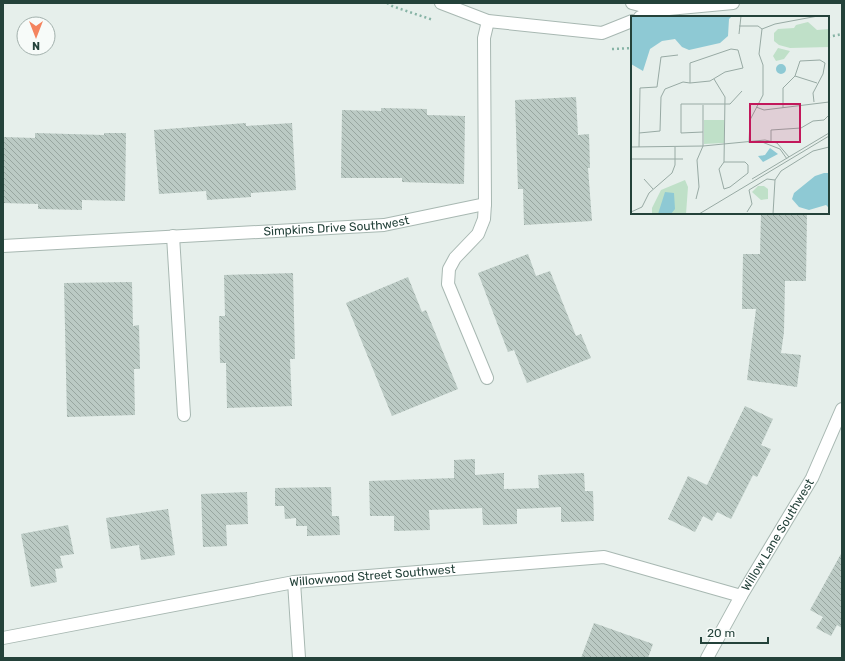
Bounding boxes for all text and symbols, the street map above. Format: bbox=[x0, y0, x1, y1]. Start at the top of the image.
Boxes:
north arrow bbox=[16, 16, 56, 56]
inset map bbox=[631, 16, 829, 214]
text: N bbox=[32, 39, 40, 52]
street label: Simpkins Drive Southwest bbox=[263, 213, 411, 239]
street label: Willow Lane Southwest bbox=[739, 476, 817, 594]
street label: Willowwood Street Southwest bbox=[289, 562, 456, 589]
scale bar bbox=[701, 619, 768, 645]
text: 20 m bbox=[707, 626, 735, 640]

